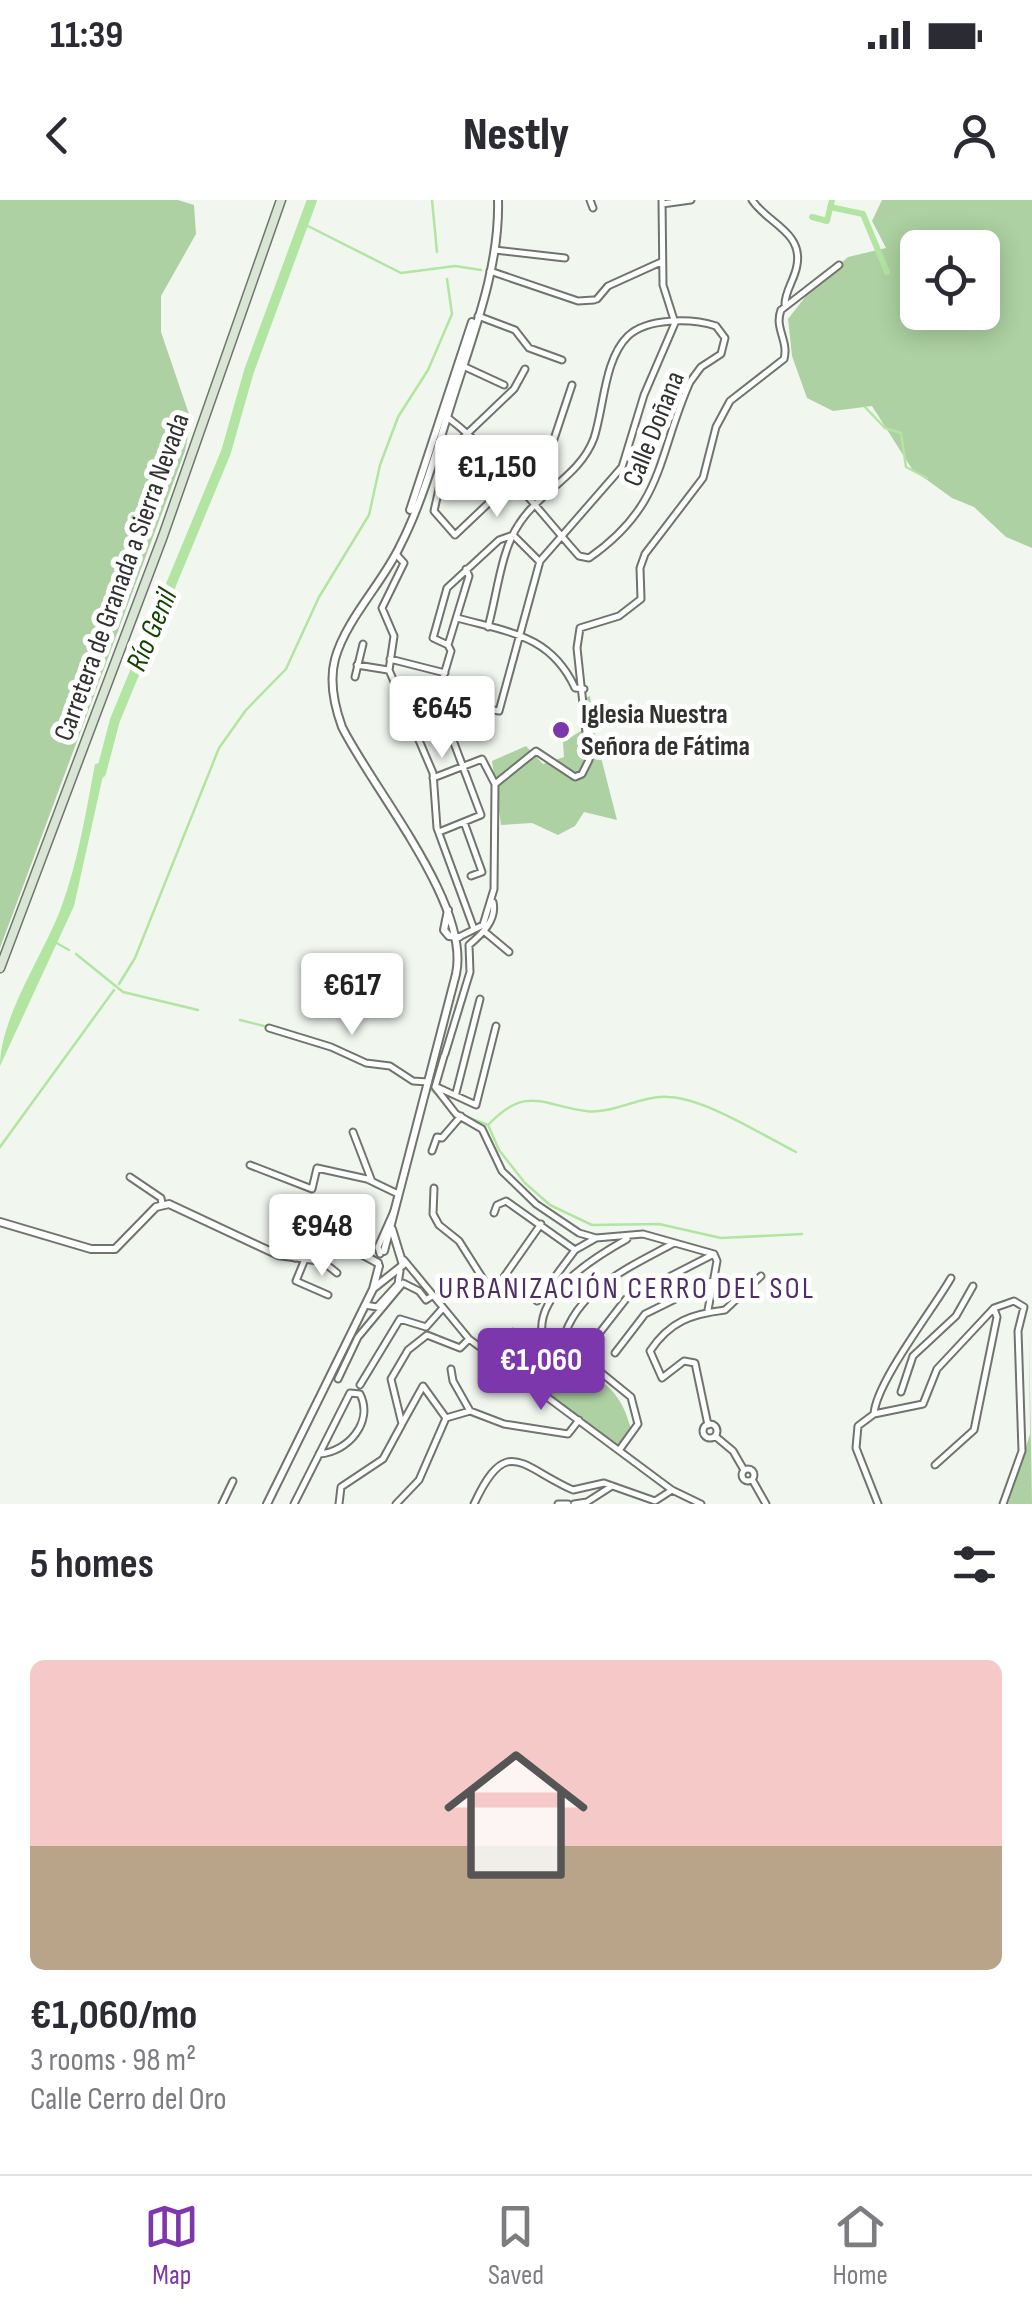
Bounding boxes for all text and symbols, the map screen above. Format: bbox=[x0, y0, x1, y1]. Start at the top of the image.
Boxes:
text: 11:39 bbox=[50, 13, 123, 58]
icon: back bbox=[30, 108, 85, 163]
text: Nestly bbox=[463, 108, 569, 163]
icon: person bbox=[947, 108, 1002, 163]
map controls bbox=[900, 230, 1000, 330]
button: locate bbox=[900, 230, 1000, 330]
street label: Calle Doñana bbox=[616, 367, 692, 491]
street label: Carretera de Granada a Sierra Nevada bbox=[47, 409, 197, 745]
pin: €1,150 bbox=[416, 435, 578, 520]
text: €1,150 bbox=[457, 448, 537, 487]
water label: Río Genil bbox=[119, 582, 186, 677]
pin: €645 bbox=[383, 676, 501, 761]
text: €645 bbox=[412, 689, 472, 728]
place label: Iglesia Nuestra Señora de Fátima bbox=[581, 698, 750, 763]
marker: Iglesia Nuestra Señora de Fátima bbox=[550, 719, 572, 741]
pin: €617 bbox=[293, 953, 411, 1038]
text: €617 bbox=[323, 966, 381, 1005]
pin: €948 bbox=[263, 1194, 381, 1279]
text: €948 bbox=[291, 1207, 353, 1246]
district label: URBANIZACIÓN CERRO DEL SOL bbox=[438, 1271, 816, 1307]
pin: €1,060 bbox=[460, 1328, 622, 1413]
text: €1,060 bbox=[500, 1341, 582, 1380]
icon: filters bbox=[947, 1537, 1002, 1592]
text: 5 homes bbox=[30, 1539, 154, 1590]
icon: home bbox=[426, 1725, 606, 1905]
text: €1,060/mo bbox=[30, 1990, 197, 2041]
text: 3 rooms · 98 m² bbox=[30, 2041, 196, 2080]
text: Calle Cerro del Oro bbox=[30, 2080, 226, 2119]
tab: Map bbox=[144, 2199, 199, 2292]
tab: Saved bbox=[488, 2199, 544, 2292]
tab: Home bbox=[833, 2199, 888, 2292]

